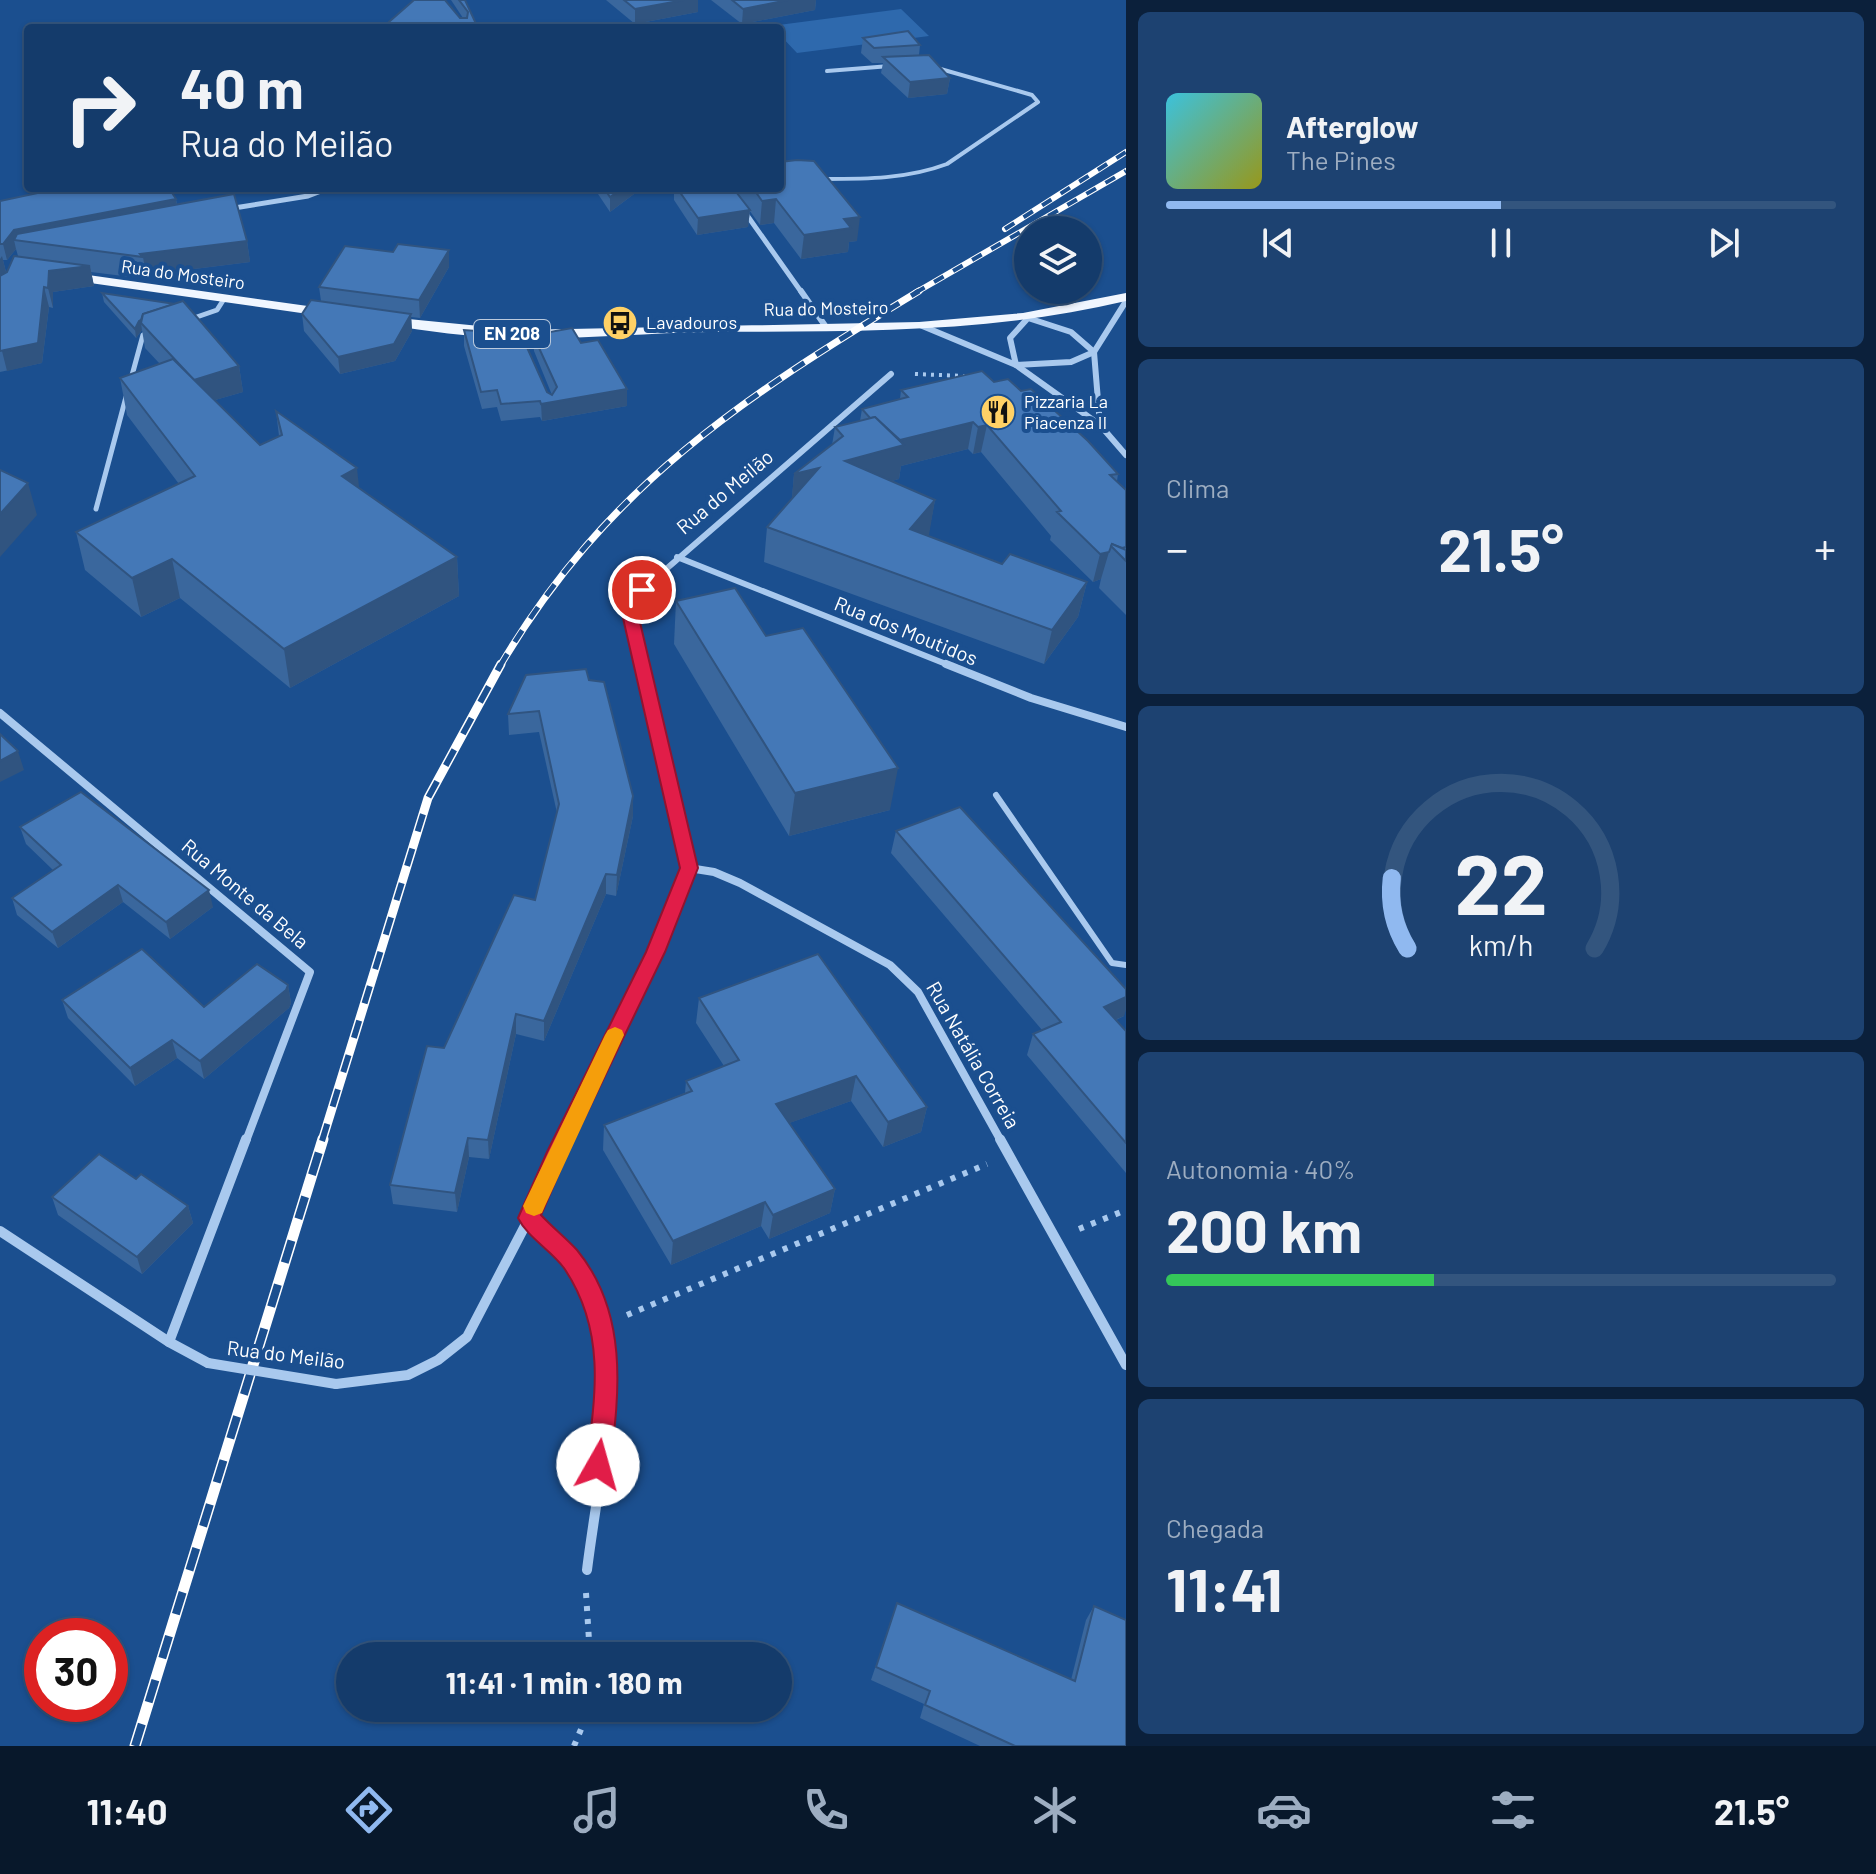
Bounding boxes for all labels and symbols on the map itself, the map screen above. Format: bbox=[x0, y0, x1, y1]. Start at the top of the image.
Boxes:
street label: Rua do Mosteiro bbox=[120, 254, 246, 294]
street label: Rua do Mosteiro bbox=[763, 296, 889, 320]
bus stop icon: Lavadouros bbox=[601, 304, 639, 342]
place label: Lavadouros bbox=[646, 311, 737, 333]
road number: EN 208 bbox=[474, 320, 550, 348]
place label: Pizzaria La Piacenza II bbox=[1024, 390, 1108, 433]
restaurant icon: Pizzaria La Piacenza II bbox=[979, 393, 1017, 431]
street label: Rua do Meilão bbox=[671, 444, 778, 539]
pin bbox=[608, 556, 676, 624]
street label: Rua dos Moutidos bbox=[831, 590, 982, 670]
street label: Rua Monte da Bela bbox=[177, 833, 314, 953]
street label: Rua Natália Correia bbox=[922, 977, 1026, 1132]
street label: Rua do Meilão bbox=[226, 1335, 346, 1373]
position arrow bbox=[556, 1423, 640, 1507]
speed limit sign: 30 bbox=[24, 1618, 128, 1722]

